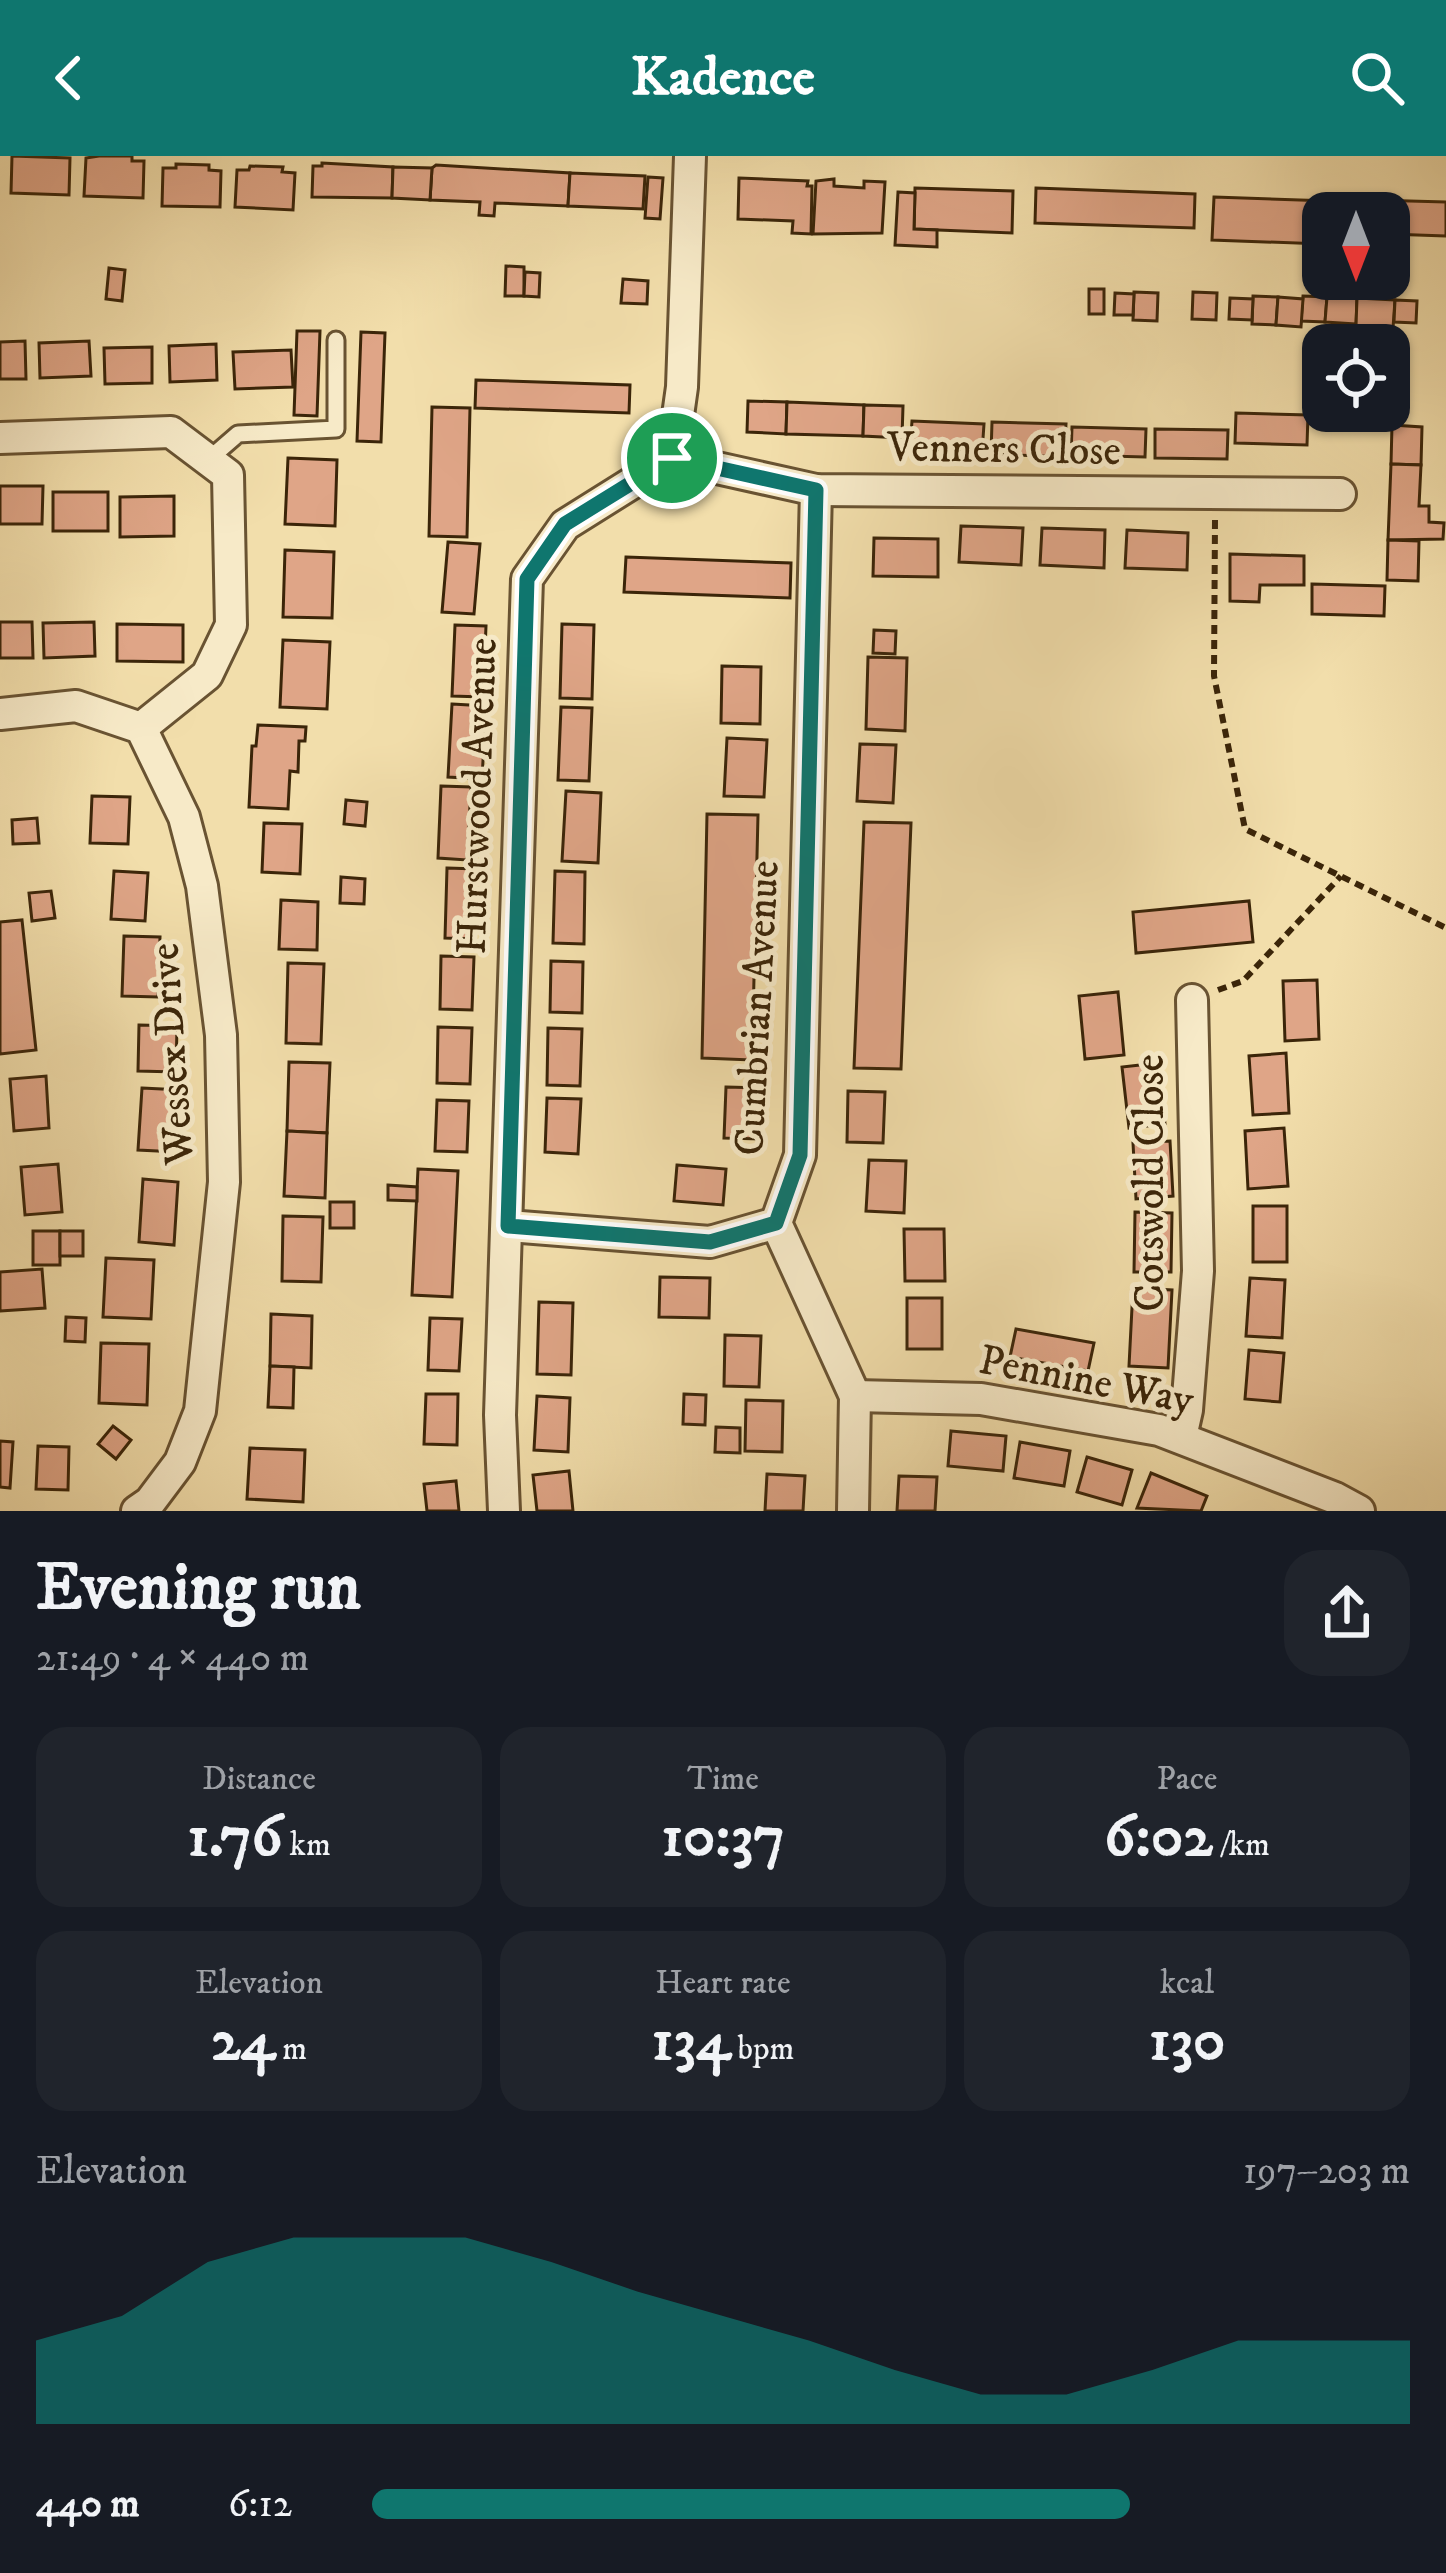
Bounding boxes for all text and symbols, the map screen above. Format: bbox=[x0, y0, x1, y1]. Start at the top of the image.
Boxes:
icon: back bbox=[36, 45, 102, 111]
text: Kadence bbox=[631, 45, 815, 112]
icon: search bbox=[1344, 45, 1410, 111]
north arrow bbox=[1302, 192, 1410, 300]
map controls bbox=[1302, 192, 1410, 432]
button: locate bbox=[1302, 324, 1410, 432]
pin bbox=[621, 407, 723, 509]
street label: Venners Close bbox=[886, 422, 1121, 478]
icon: arrive bbox=[639, 425, 705, 491]
street label: Hurstwood Avenue bbox=[446, 637, 510, 955]
street label: Cumbrian Avenue bbox=[724, 859, 792, 1157]
street label: Wessex Drive bbox=[139, 941, 207, 1168]
street label: Cotswold Close bbox=[1125, 1054, 1177, 1312]
street label: Pennine Way bbox=[974, 1335, 1199, 1427]
text: Evening run bbox=[36, 1548, 361, 1630]
button: share bbox=[1284, 1550, 1410, 1676]
text: 21:49 · 4 × 440 m bbox=[36, 1634, 309, 1683]
text: Distance bbox=[202, 1759, 316, 1800]
text: Time bbox=[687, 1759, 759, 1800]
text: Pace bbox=[1156, 1759, 1218, 1800]
text: 1.76 bbox=[187, 1800, 283, 1875]
text: 10:37 bbox=[661, 1800, 785, 1875]
text: 6:02 bbox=[1104, 1800, 1213, 1875]
text: km bbox=[283, 1825, 331, 1866]
text: /km bbox=[1213, 1825, 1270, 1866]
text: Elevation bbox=[195, 1963, 323, 2004]
text: Heart rate bbox=[655, 1963, 791, 2004]
text: kcal bbox=[1160, 1963, 1214, 2004]
text: 24 bbox=[211, 2004, 275, 2079]
text: 134 bbox=[652, 2004, 731, 2079]
text: 130 bbox=[1149, 2004, 1225, 2079]
text: m bbox=[275, 2029, 307, 2070]
text: bpm bbox=[731, 2029, 794, 2070]
text: Elevation bbox=[36, 2147, 187, 2196]
text: 197–203 m bbox=[1243, 2147, 1410, 2196]
text: 440 m bbox=[36, 2480, 140, 2529]
text: 6:12 bbox=[228, 2480, 292, 2529]

